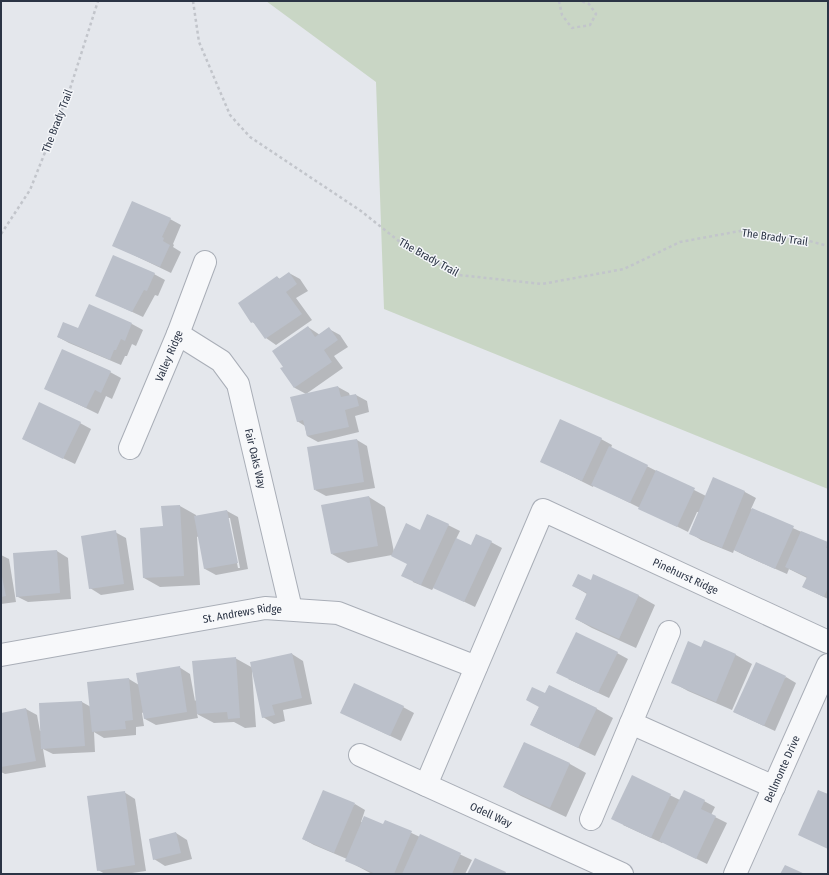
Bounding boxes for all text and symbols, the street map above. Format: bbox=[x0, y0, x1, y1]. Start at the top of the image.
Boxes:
street label: The Brady Trail bbox=[39, 88, 75, 155]
street label: The Brady Trail bbox=[741, 226, 809, 249]
street label: The Brady Trail bbox=[397, 236, 461, 279]
street label: Valley Ridge bbox=[153, 329, 186, 384]
street label: Fair Oaks Way bbox=[242, 427, 268, 490]
street label: Pinehurst Ridge bbox=[650, 556, 720, 597]
street label: St. Andrews Ridge bbox=[202, 602, 282, 626]
street label: Bellmonte Drive bbox=[762, 734, 803, 805]
street label: Odell Way bbox=[468, 800, 514, 830]

